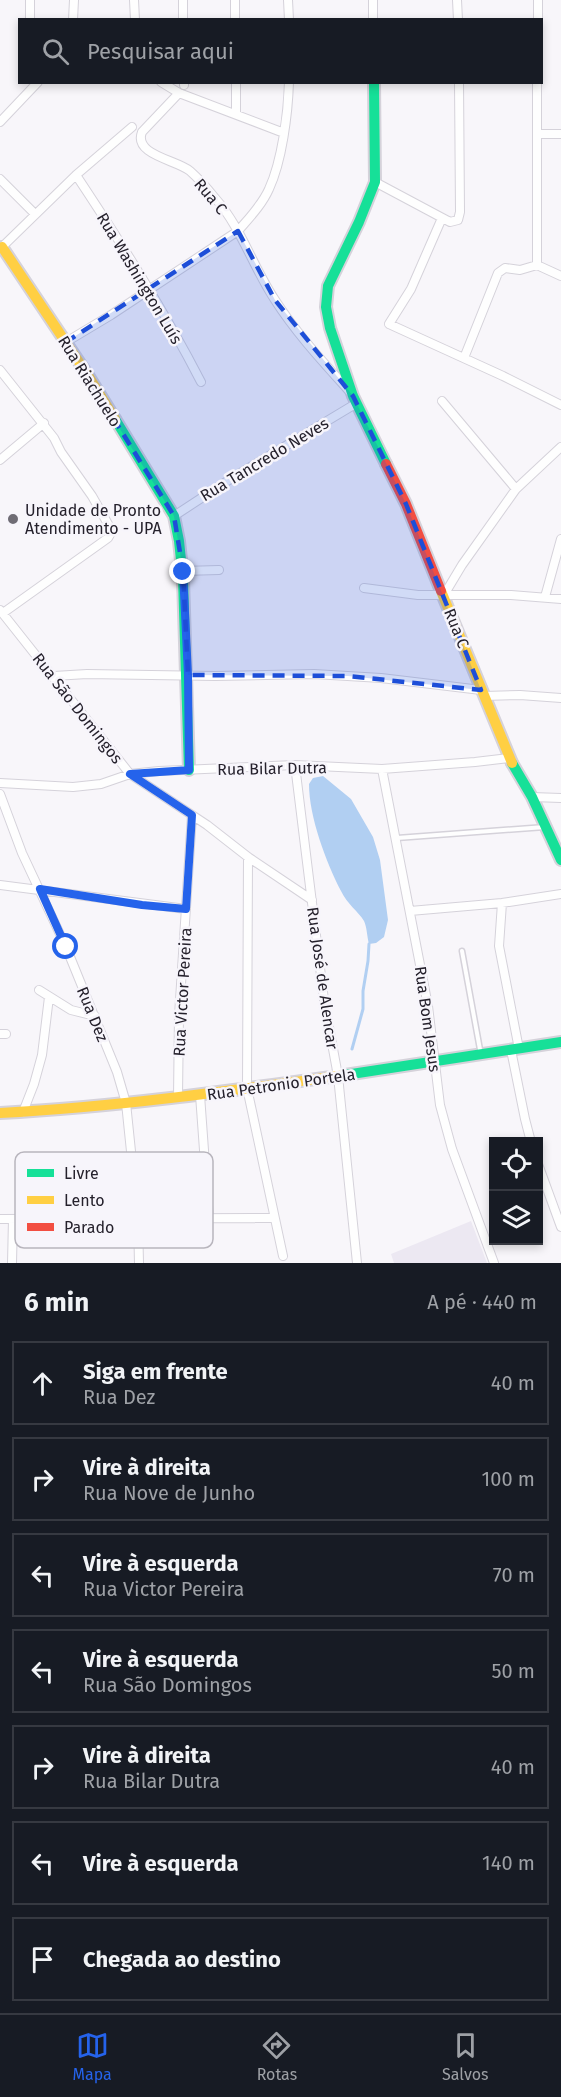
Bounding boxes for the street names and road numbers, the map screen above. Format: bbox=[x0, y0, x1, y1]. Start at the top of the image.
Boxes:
street label: Rua C bbox=[190, 175, 231, 218]
street label: Rua Washington Luís bbox=[93, 209, 186, 347]
street label: Rua Riachuelo bbox=[54, 332, 125, 430]
street label: Rua Tancredo Neves bbox=[197, 414, 332, 505]
street label: Rua C bbox=[440, 606, 473, 651]
street label: Rua São Domingos bbox=[29, 649, 127, 767]
street label: Rua Bilar Dutra bbox=[217, 758, 327, 779]
street label: Rua José de Alencar bbox=[303, 906, 342, 1051]
street label: Rua Victor Pereira bbox=[170, 927, 195, 1057]
street label: Rua Bom Jesus bbox=[411, 965, 444, 1073]
street label: Rua Dez bbox=[73, 984, 112, 1045]
street label: Rua Petronio Portela bbox=[206, 1065, 356, 1104]

